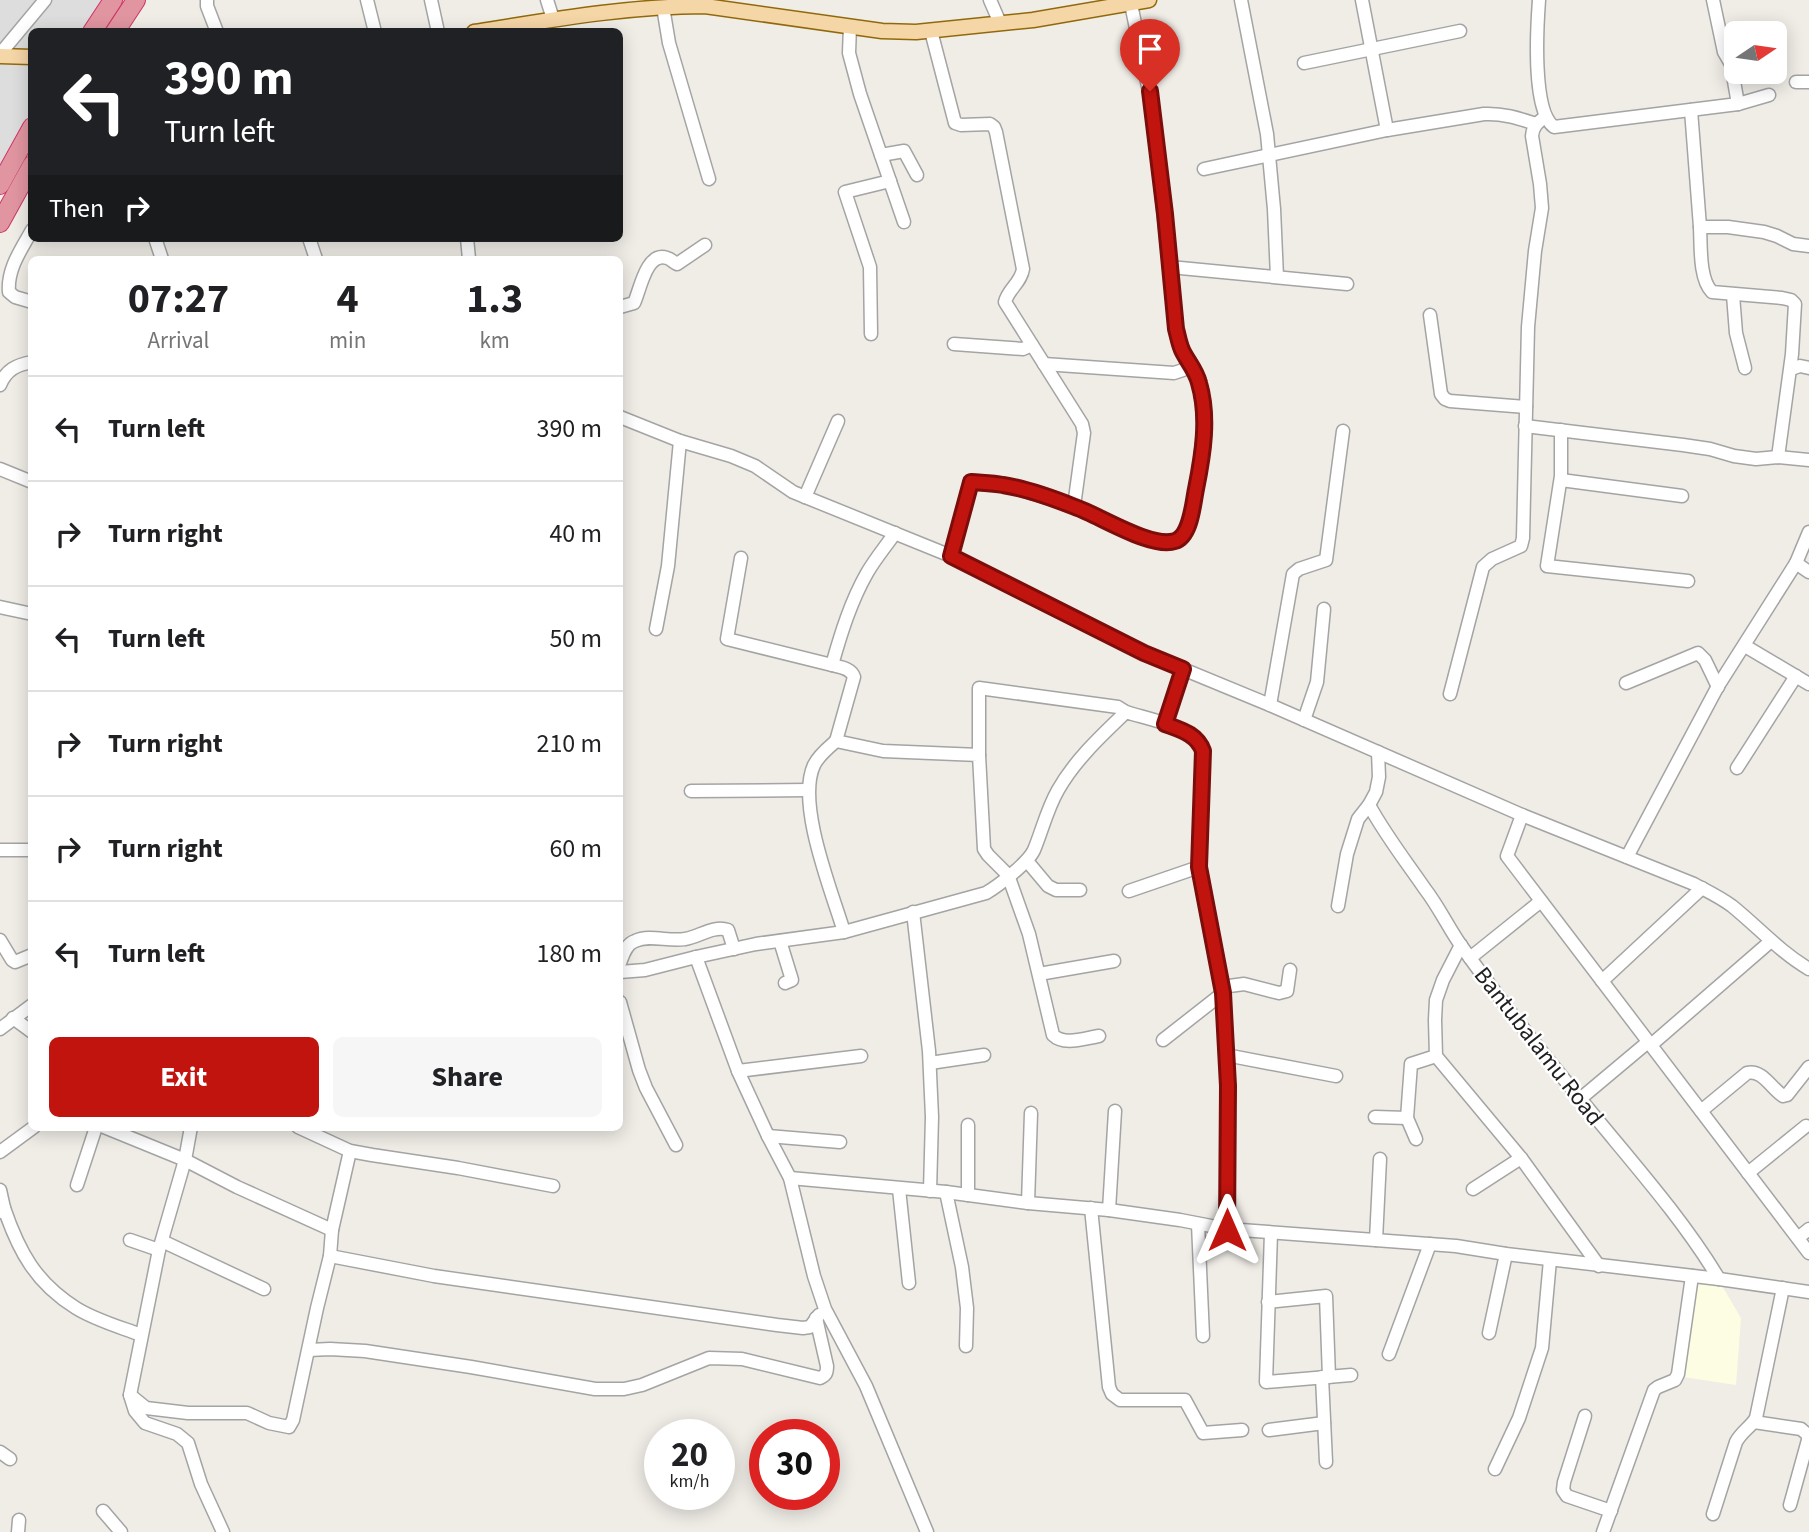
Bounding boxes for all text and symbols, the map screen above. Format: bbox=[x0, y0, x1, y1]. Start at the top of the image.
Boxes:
pin bbox=[1120, 19, 1180, 91]
north arrow bbox=[1724, 21, 1787, 84]
map controls bbox=[1724, 21, 1787, 84]
icon: arrive bbox=[1131, 30, 1169, 68]
text: 390 m bbox=[164, 44, 293, 114]
icon: left bbox=[49, 56, 140, 147]
text: Turn left bbox=[164, 109, 275, 155]
icon: right bbox=[118, 189, 156, 227]
text: Then bbox=[49, 190, 104, 227]
text: 07:27 bbox=[128, 269, 229, 329]
text: 4 bbox=[337, 269, 359, 329]
text: 1.3 bbox=[466, 269, 523, 329]
text: Arrival bbox=[148, 324, 209, 357]
text: min bbox=[329, 324, 366, 357]
text: km bbox=[479, 324, 510, 357]
icon: left bbox=[49, 410, 87, 448]
text: Turn left bbox=[108, 410, 205, 447]
text: 390 m bbox=[536, 410, 602, 447]
icon: right bbox=[49, 515, 87, 553]
text: Turn right bbox=[108, 515, 223, 552]
text: 40 m bbox=[549, 515, 602, 552]
icon: left bbox=[49, 620, 87, 658]
text: Turn left bbox=[108, 620, 205, 657]
text: 50 m bbox=[549, 620, 602, 657]
icon: right bbox=[49, 725, 87, 763]
text: Turn right bbox=[108, 725, 223, 762]
text: 210 m bbox=[536, 725, 602, 762]
icon: right bbox=[49, 830, 87, 868]
text: Turn right bbox=[108, 830, 223, 867]
text: 60 m bbox=[549, 830, 602, 867]
icon: left bbox=[49, 935, 87, 973]
text: Turn left bbox=[108, 935, 205, 972]
text: 180 m bbox=[536, 935, 602, 972]
street label: Bantubalamu Road bbox=[1465, 959, 1612, 1133]
button: Exit bbox=[49, 1037, 319, 1117]
button: Share bbox=[333, 1037, 602, 1117]
position arrow bbox=[1190, 1193, 1264, 1267]
speed limit sign: 30 bbox=[749, 1419, 840, 1510]
text: 20 bbox=[671, 1430, 708, 1480]
text: km/h bbox=[670, 1469, 709, 1494]

